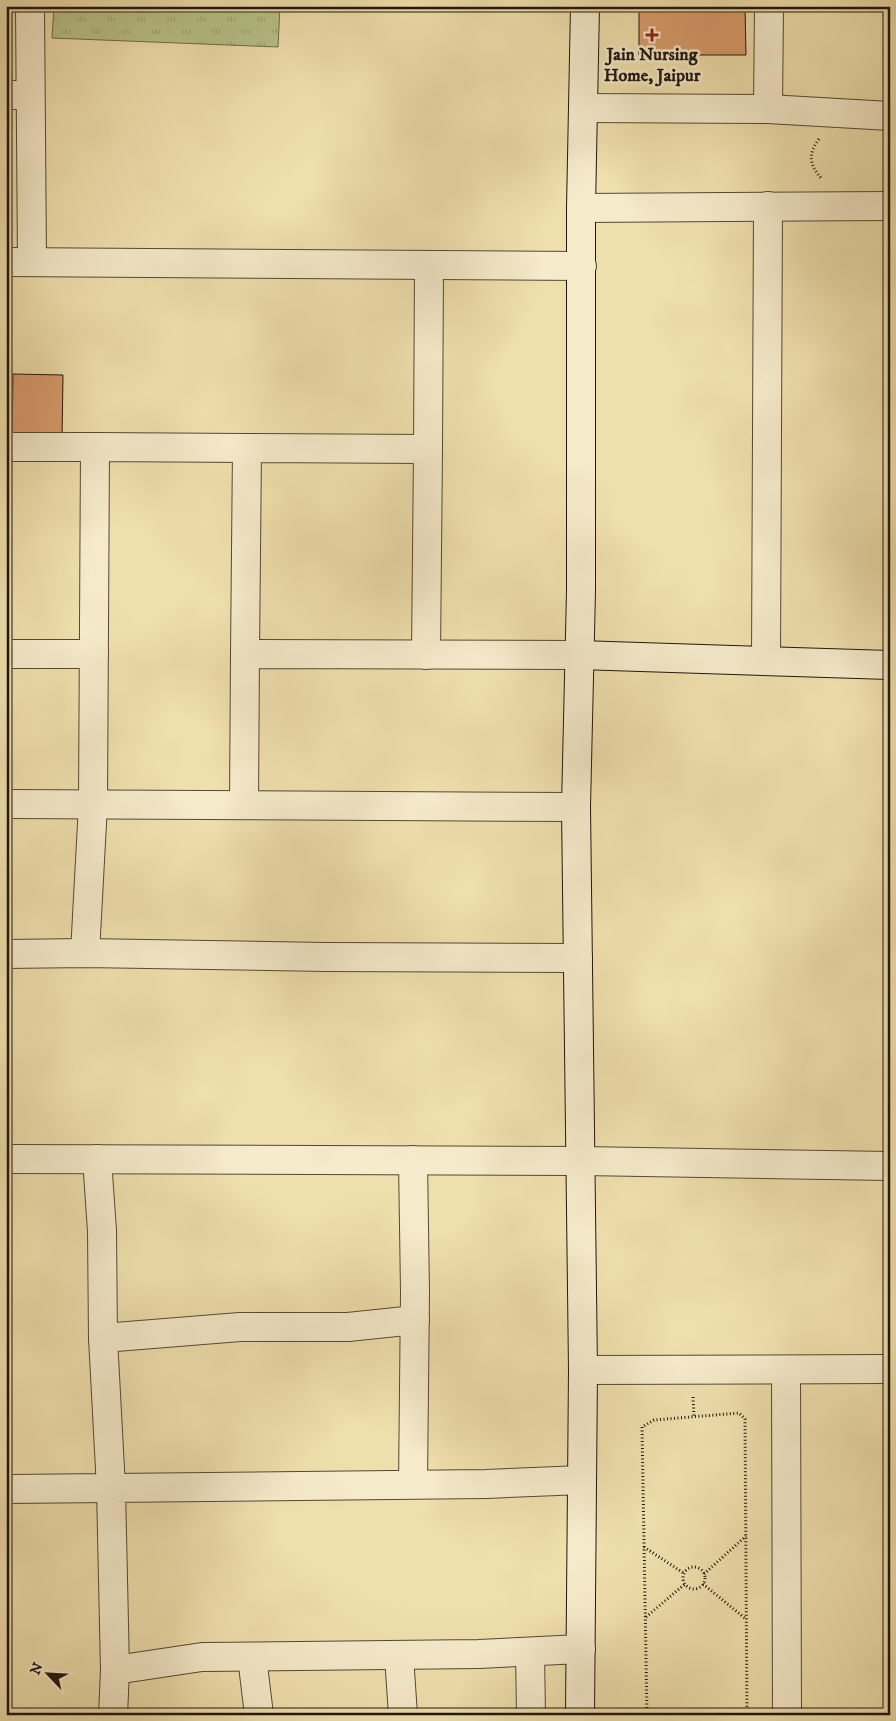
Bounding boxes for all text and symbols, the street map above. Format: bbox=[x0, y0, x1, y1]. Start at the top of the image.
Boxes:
marker: Jain Nursing Home, Jaipur bbox=[645, 28, 659, 42]
place label: Jain Nursing Home, Jaipur bbox=[604, 44, 701, 87]
north arrow bbox=[22, 1648, 72, 1698]
text: N bbox=[27, 1659, 48, 1678]

